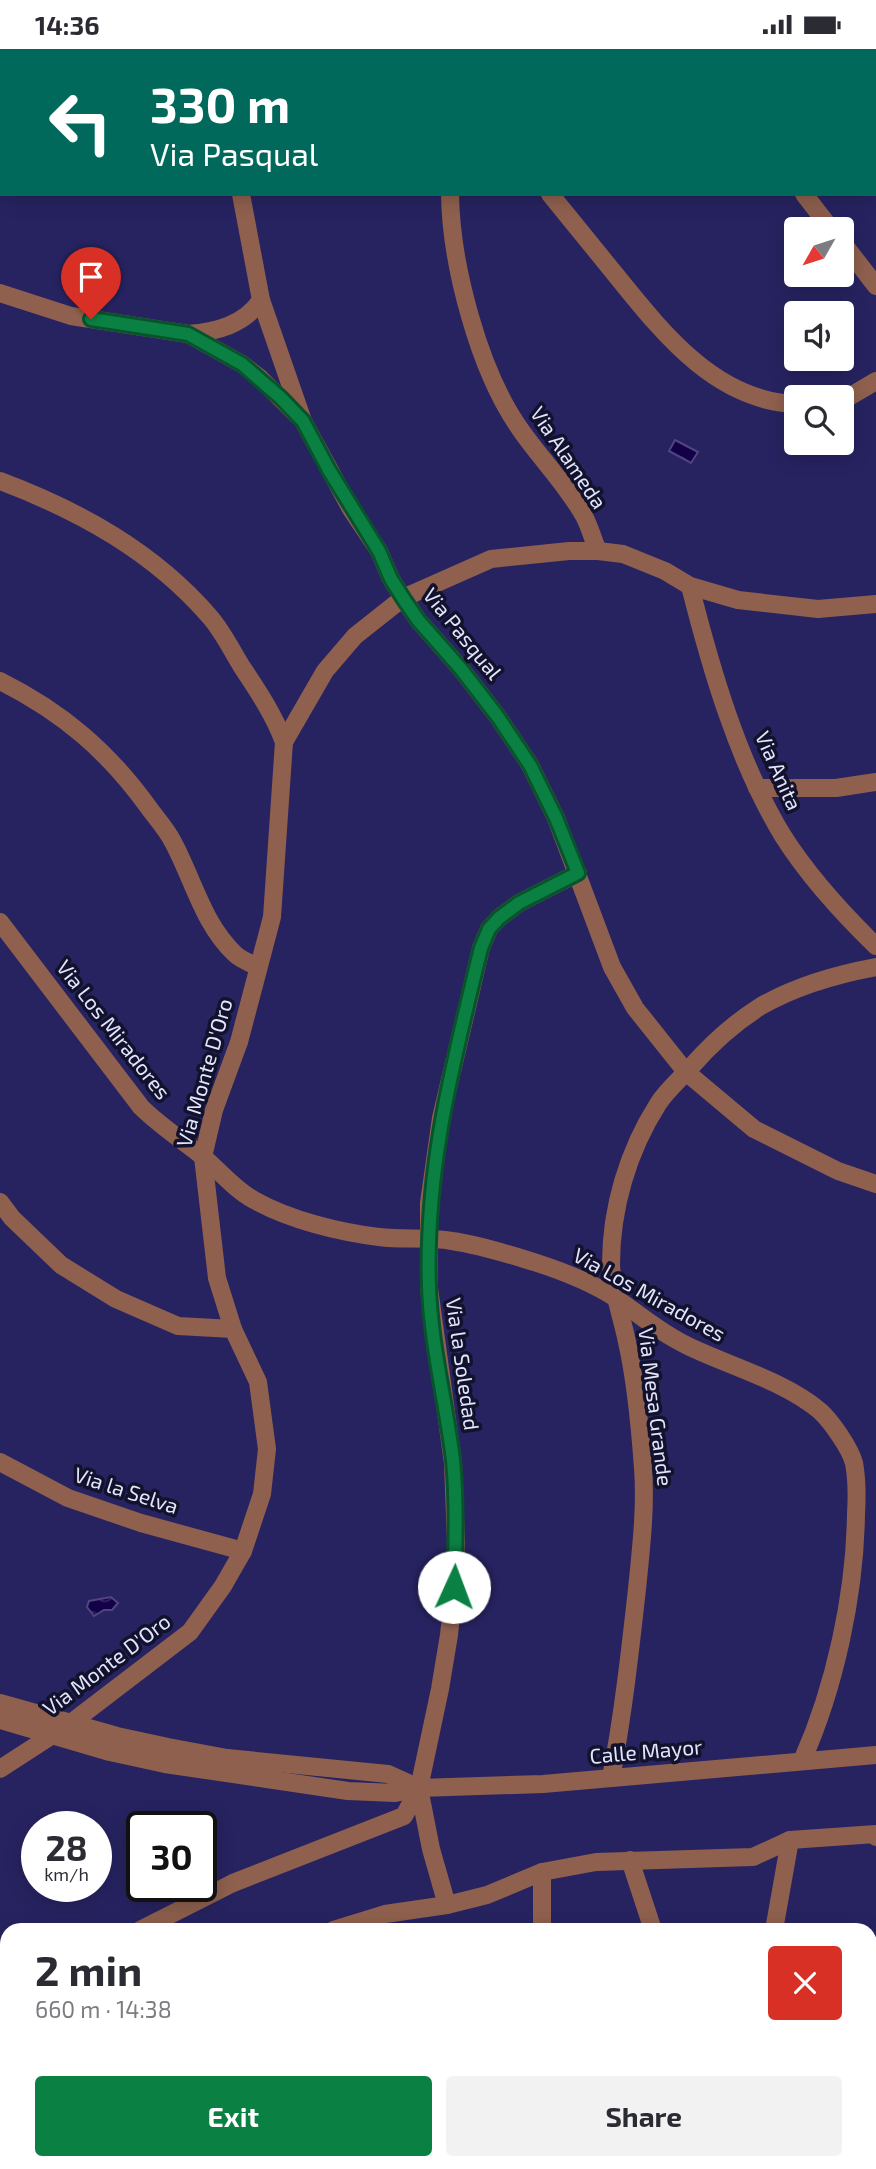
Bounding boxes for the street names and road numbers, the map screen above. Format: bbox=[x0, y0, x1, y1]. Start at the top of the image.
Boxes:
street label: Via Alameda bbox=[526, 401, 613, 513]
street label: Via Pasqual bbox=[419, 582, 508, 684]
street label: Via Anita bbox=[751, 727, 808, 814]
street label: Via Los Miradores bbox=[52, 954, 176, 1104]
street label: Via Monte D'Oro bbox=[170, 996, 237, 1150]
street label: Via Los Miradores bbox=[569, 1242, 730, 1346]
street label: Via la Soledad bbox=[442, 1296, 485, 1432]
street label: Via Mesa Grande bbox=[634, 1326, 679, 1487]
street label: Via la Selva bbox=[71, 1461, 182, 1518]
street label: Via Monte D'Oro bbox=[37, 1608, 175, 1720]
street label: Calle Mayor bbox=[588, 1733, 704, 1768]

